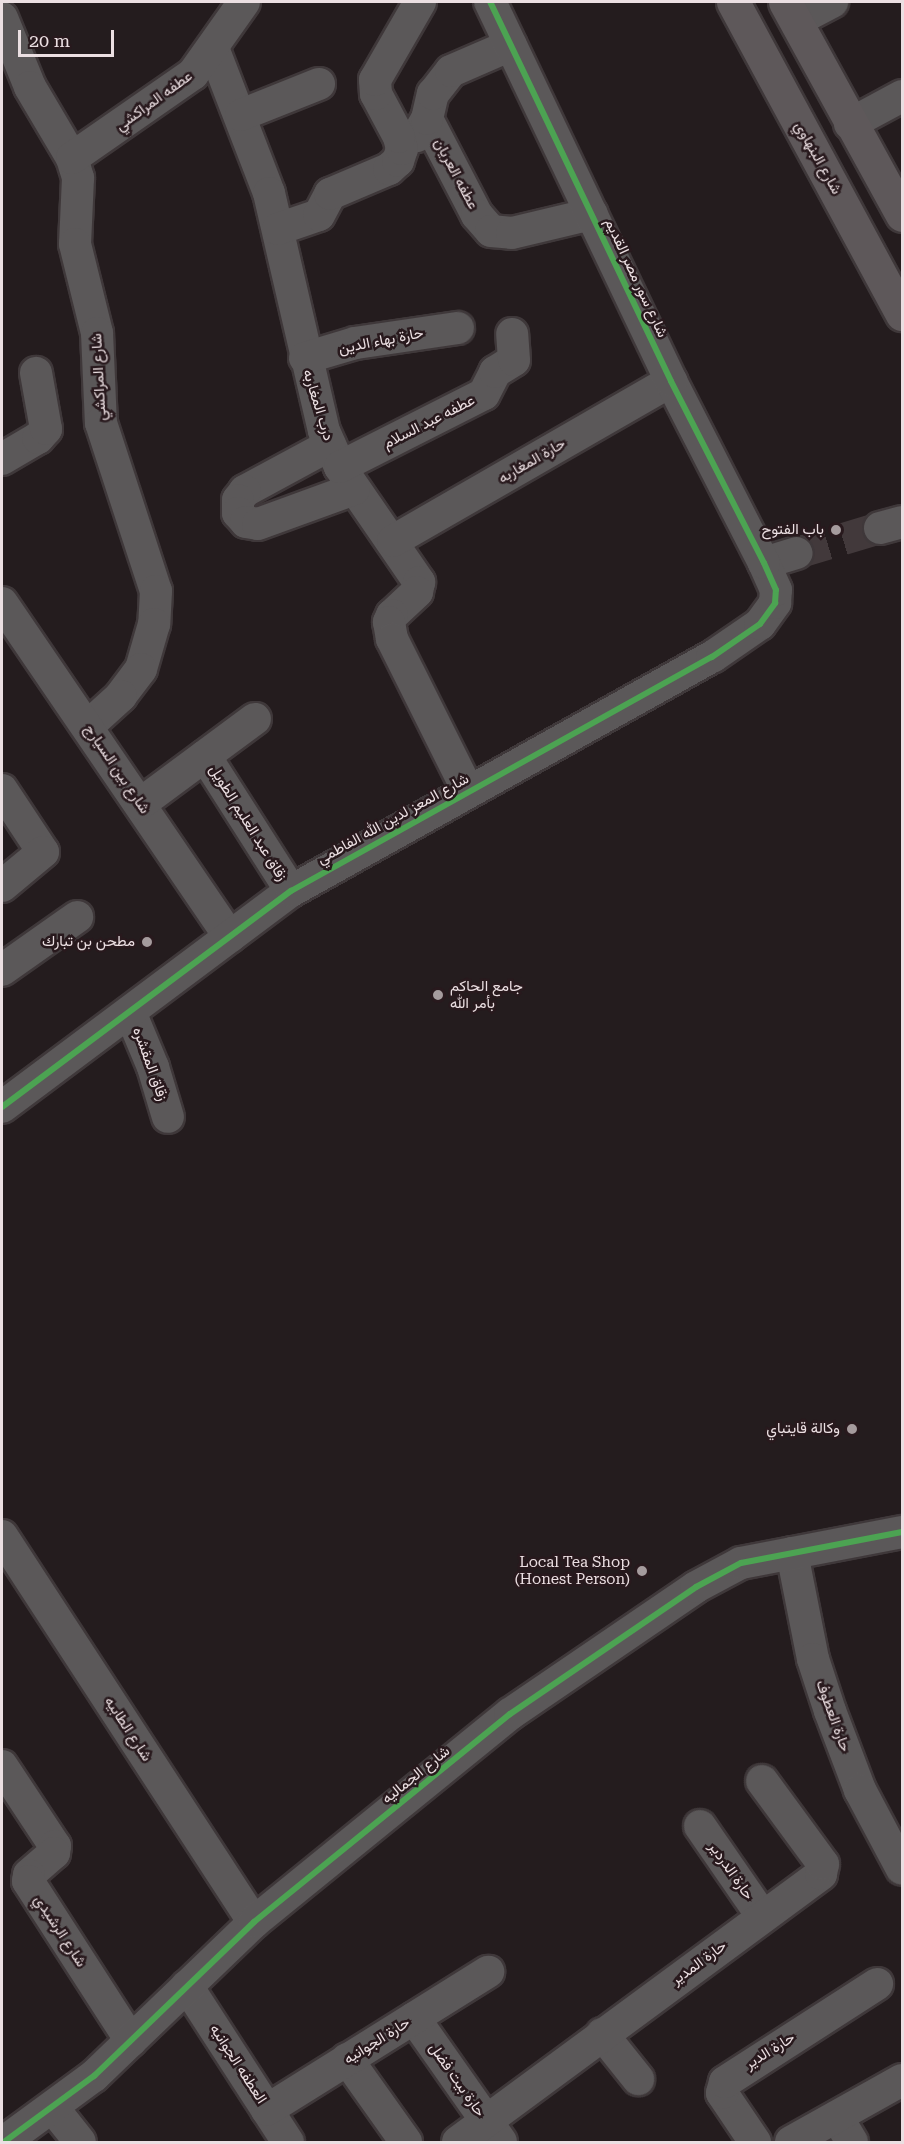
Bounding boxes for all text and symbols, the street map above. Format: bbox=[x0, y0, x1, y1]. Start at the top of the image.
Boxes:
scale bar bbox=[21, 18, 117, 56]
text: 20 m bbox=[29, 30, 70, 51]
street label: عطفه المراكشي bbox=[112, 67, 196, 135]
street label: شارع البنهاوي bbox=[791, 118, 845, 198]
street label: عطفه العريان bbox=[430, 135, 482, 213]
street label: شارع سور مصر القديم bbox=[601, 216, 671, 340]
street label: حارة بهاء الدين bbox=[337, 324, 425, 358]
street label: شارع المراكشي bbox=[88, 333, 110, 421]
street label: درب المغاربه bbox=[299, 367, 337, 443]
street label: عطفه عبد السلام bbox=[380, 391, 478, 453]
street label: حارة المغاربه bbox=[495, 435, 569, 487]
place label: باب الفتوح bbox=[761, 521, 824, 539]
marker: باب الفتوح bbox=[829, 523, 843, 537]
street label: شارع بين السيارج bbox=[80, 721, 154, 817]
street label: زقاق عبد العليم الطويل bbox=[205, 762, 291, 884]
street label: شارع المعز لدين الله الفاطمي bbox=[314, 770, 472, 868]
place label: مطحن بن تبارك bbox=[42, 933, 135, 951]
marker: مطحن بن تبارك bbox=[140, 935, 154, 949]
place label: جامع الحاكم بأمر الله bbox=[450, 977, 523, 1012]
marker: جامع الحاكم بأمر الله bbox=[431, 988, 445, 1002]
street label: زقاق المقشره bbox=[128, 1025, 172, 1103]
place label: وكالة قايتباي bbox=[766, 1420, 840, 1438]
marker: وكالة قايتباي bbox=[845, 1422, 859, 1436]
place label: Local Tea Shop (Honest Person) bbox=[515, 1553, 630, 1588]
marker: Local Tea Shop (Honest Person) bbox=[635, 1564, 649, 1578]
street label: حارة العطوف bbox=[812, 1678, 854, 1754]
street label: شارع الطابيه bbox=[100, 1693, 156, 1765]
street label: شارع الجماليه bbox=[378, 1742, 454, 1808]
street label: حارة الدردير bbox=[705, 1839, 757, 1903]
street label: شارع الرشيدي bbox=[30, 1892, 90, 1970]
street label: حارة المدير bbox=[668, 1937, 730, 1989]
street label: حارة الجوانيه bbox=[341, 2014, 413, 2068]
street label: العطفه الجوانيه bbox=[206, 2021, 270, 2107]
street label: حارة الدير bbox=[742, 2029, 798, 2073]
street label: حارة بيت فضل bbox=[425, 2040, 489, 2120]

